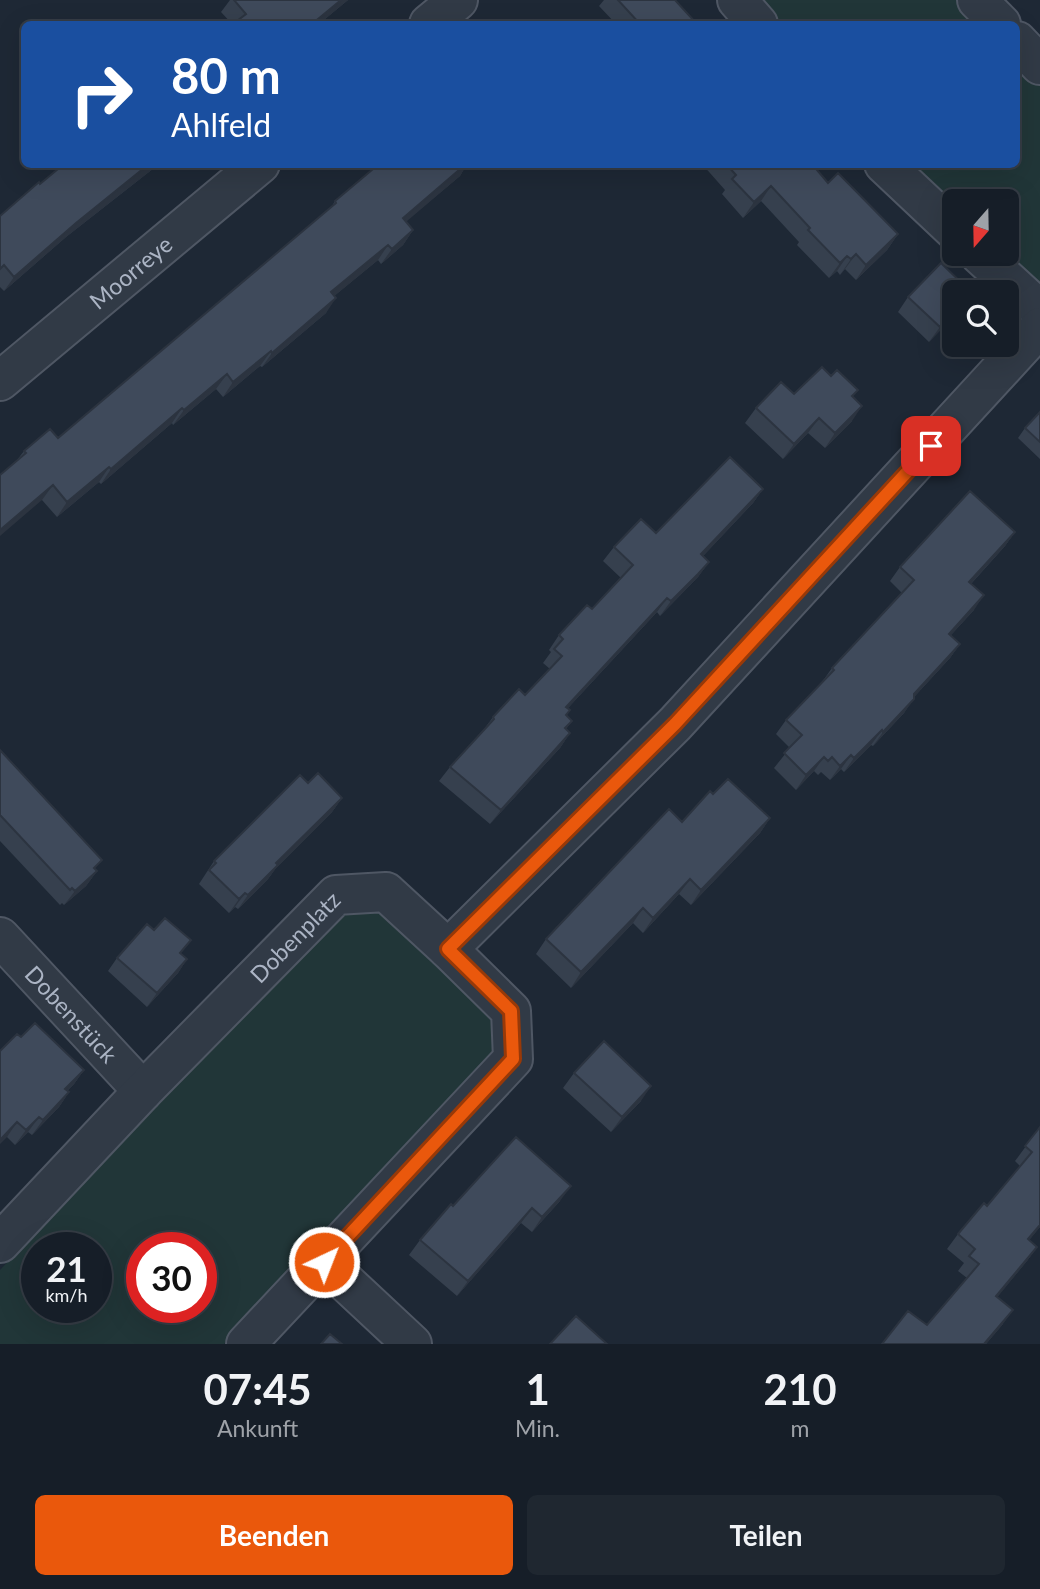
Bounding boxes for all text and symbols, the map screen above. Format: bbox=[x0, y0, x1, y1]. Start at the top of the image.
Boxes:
text: 80 m bbox=[171, 46, 281, 104]
icon: right bbox=[56, 49, 147, 140]
text: Ahlfeld bbox=[171, 105, 271, 144]
north arrow bbox=[942, 189, 1018, 266]
map controls bbox=[942, 189, 1019, 357]
street label: Moorreye bbox=[84, 230, 177, 315]
button: search bbox=[942, 280, 1019, 357]
pin bbox=[901, 416, 961, 476]
icon: arrive bbox=[912, 427, 950, 465]
street label: Dobenplatz bbox=[244, 886, 346, 988]
street label: Dobenstück bbox=[20, 960, 123, 1068]
position arrow bbox=[287, 1225, 361, 1299]
speed limit sign: 30 bbox=[126, 1232, 217, 1323]
text: 21 bbox=[46, 1247, 87, 1289]
text: km/h bbox=[45, 1284, 88, 1306]
text: 07:45 bbox=[203, 1364, 312, 1414]
text: 1 bbox=[525, 1364, 550, 1414]
text: 210 bbox=[763, 1364, 837, 1414]
text: Ankunft bbox=[217, 1414, 298, 1442]
text: Min. bbox=[515, 1414, 560, 1442]
text: m bbox=[791, 1414, 809, 1442]
button: Beenden bbox=[35, 1495, 513, 1575]
button: Teilen bbox=[527, 1495, 1005, 1575]

